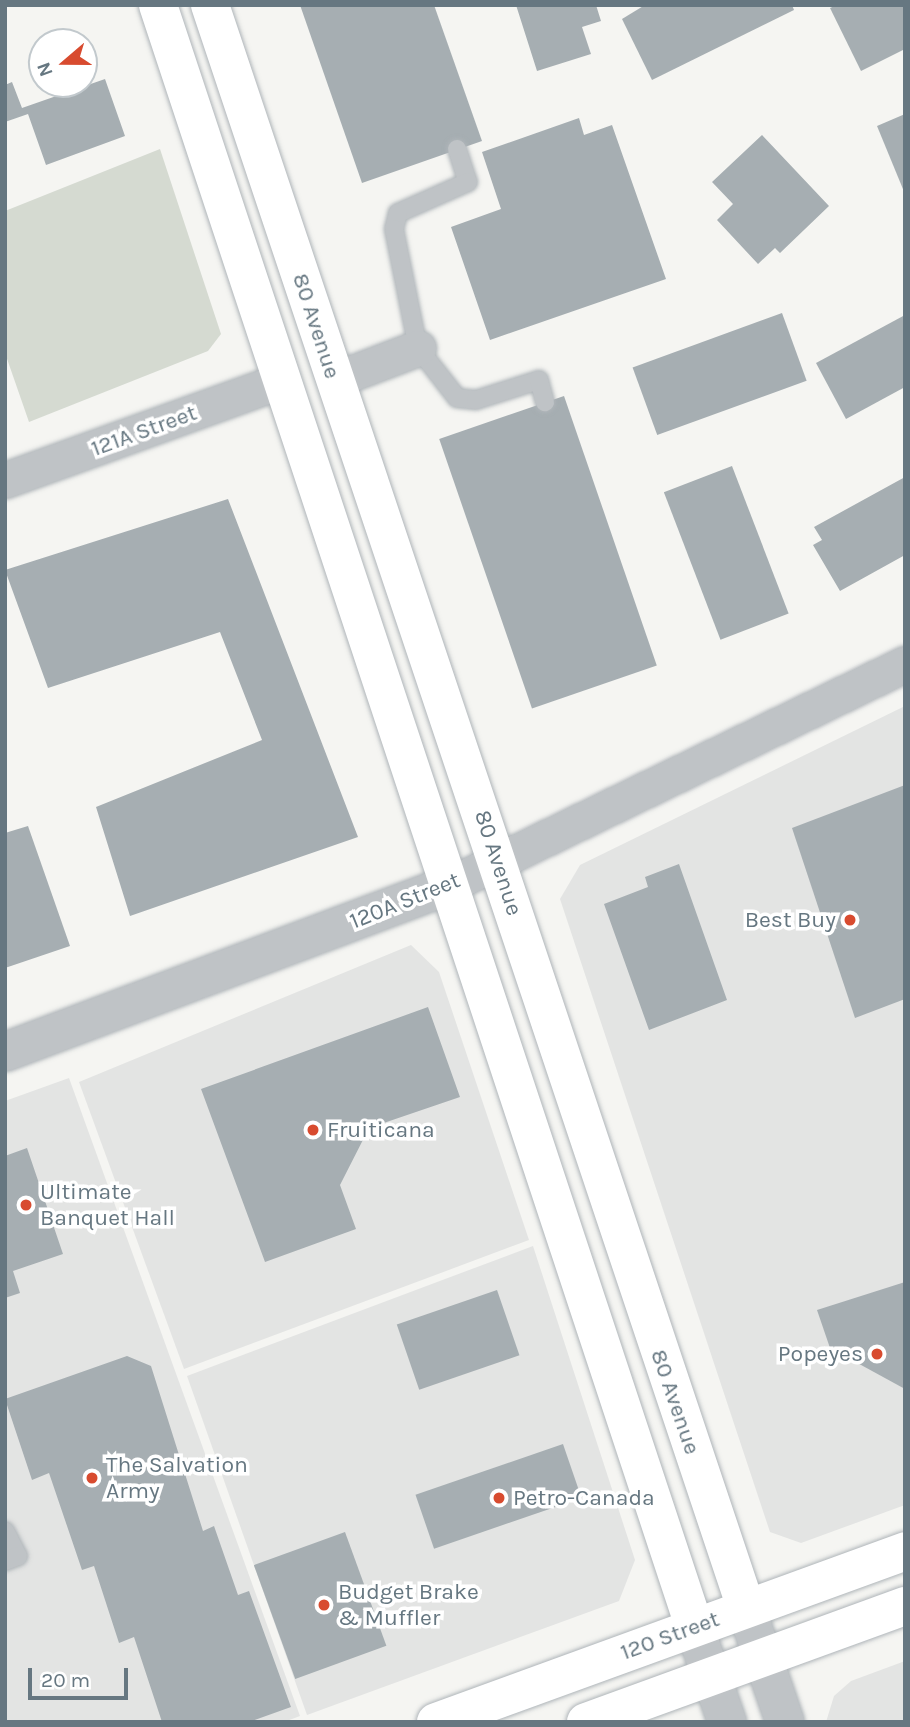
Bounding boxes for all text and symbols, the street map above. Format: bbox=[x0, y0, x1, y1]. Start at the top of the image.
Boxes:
north arrow bbox=[28, 28, 98, 98]
text: N bbox=[32, 59, 58, 80]
street label: 80 Avenue bbox=[286, 270, 346, 382]
street label: 121A Street bbox=[87, 399, 201, 463]
street label: 80 Avenue bbox=[468, 807, 528, 919]
street label: 120A Street bbox=[346, 866, 464, 936]
place label: Best Buy bbox=[745, 906, 836, 934]
marker: Best Buy bbox=[842, 912, 858, 928]
place label: Fruiticana bbox=[327, 1116, 435, 1144]
marker: Fruiticana bbox=[305, 1122, 321, 1138]
place label: Ultimate Banquet Hall bbox=[40, 1178, 175, 1232]
marker: Ultimate Banquet Hall bbox=[18, 1197, 34, 1213]
place label: Popeyes bbox=[778, 1340, 863, 1368]
street label: 80 Avenue bbox=[644, 1346, 706, 1458]
marker: Popeyes bbox=[869, 1346, 885, 1362]
place label: The Salvation Army bbox=[106, 1451, 248, 1505]
marker: The Salvation Army bbox=[84, 1470, 100, 1486]
place label: Petro-Canada bbox=[513, 1484, 655, 1512]
marker: Petro-Canada bbox=[491, 1490, 507, 1506]
place label: Budget Brake & Muffler bbox=[338, 1578, 479, 1632]
marker: Budget Brake & Muffler bbox=[316, 1597, 332, 1613]
street label: 120 Street bbox=[617, 1605, 723, 1667]
scale bar bbox=[32, 1654, 131, 1698]
text: 20 m bbox=[41, 1668, 90, 1692]

